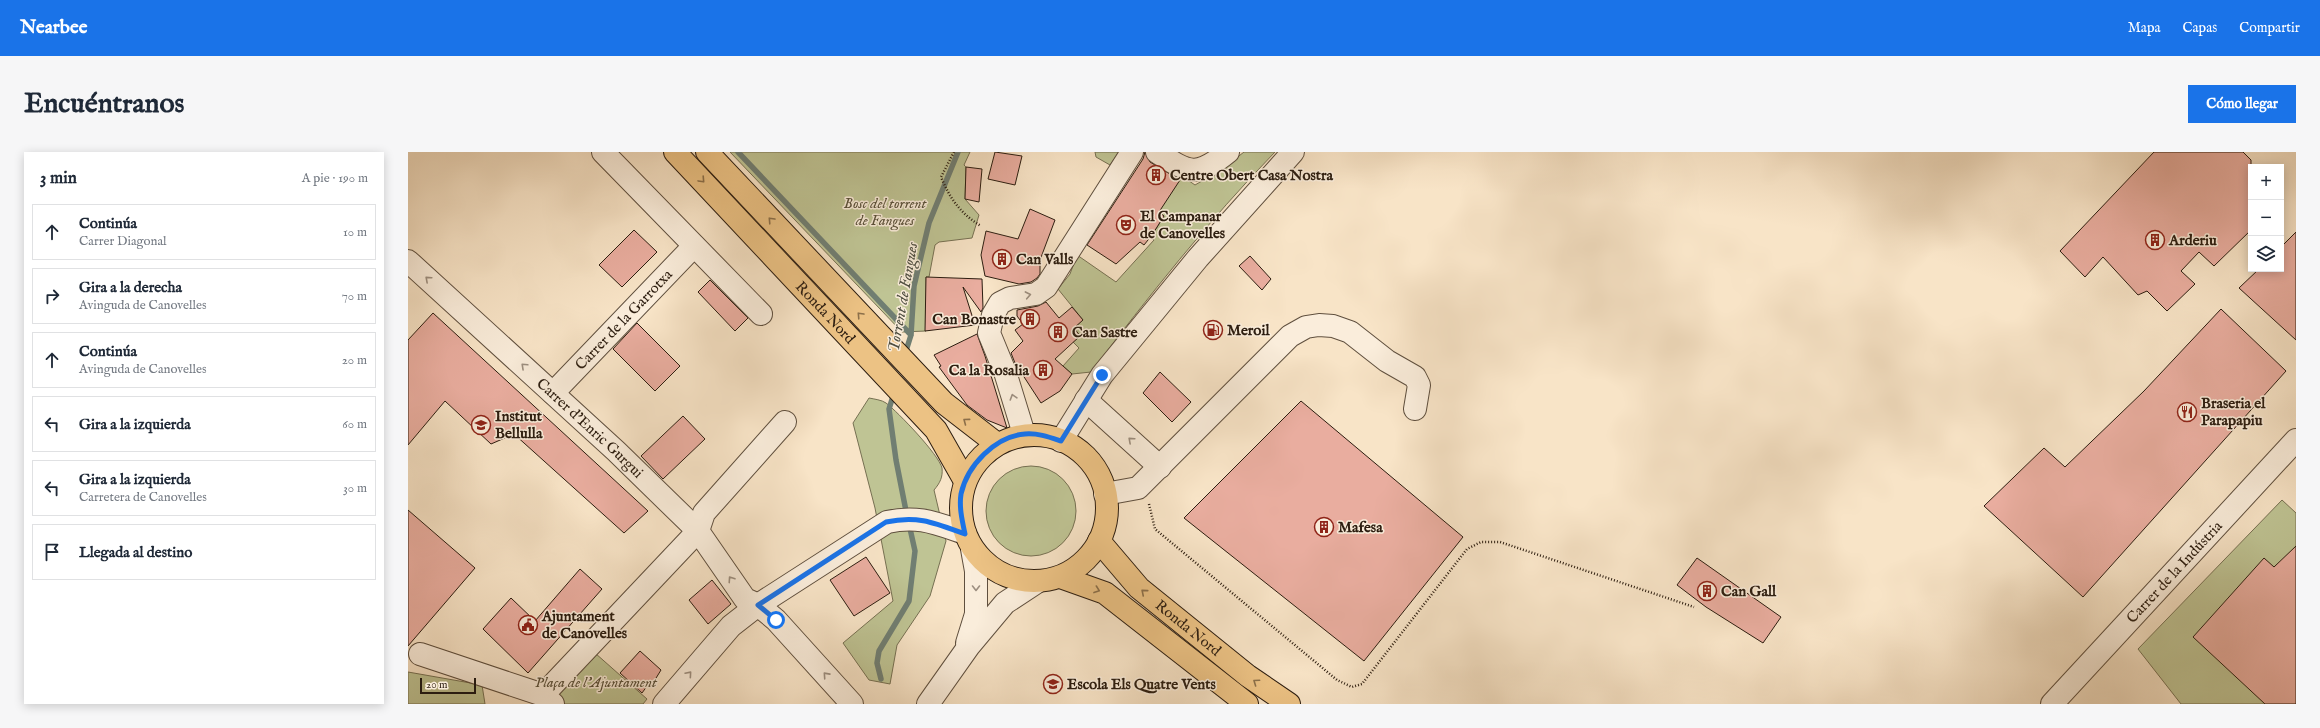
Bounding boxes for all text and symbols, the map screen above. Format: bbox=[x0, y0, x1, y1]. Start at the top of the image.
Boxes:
text: Nearbee bbox=[20, 16, 87, 40]
text: Mapa bbox=[2128, 19, 2161, 37]
text: Capas bbox=[2183, 19, 2217, 37]
text: Compartir bbox=[2239, 19, 2300, 37]
button: Cómo llegar bbox=[2188, 85, 2296, 123]
text: Encuéntranos bbox=[24, 87, 184, 122]
building icon: Centre Obert Casa Nostra bbox=[1145, 164, 1167, 186]
map controls bbox=[2248, 164, 2284, 272]
button: + bbox=[2248, 164, 2284, 200]
place label: Centre Obert Casa Nostra bbox=[1170, 166, 1333, 185]
text: 3 min bbox=[40, 168, 77, 189]
text: A pie · 190 m bbox=[302, 170, 368, 187]
one-way arrow bbox=[697, 176, 704, 183]
park label: Bosc del torrent de Fangues bbox=[844, 194, 928, 231]
button: − bbox=[2248, 200, 2284, 236]
place label: El Campanar de Canovelles bbox=[1140, 207, 1226, 243]
text: Continúa bbox=[79, 214, 137, 233]
theatre icon: El Campanar de Canovelles bbox=[1115, 214, 1137, 236]
one-way arrow bbox=[768, 217, 776, 225]
icon: ahead bbox=[41, 221, 63, 243]
text: 10 m bbox=[343, 224, 367, 241]
building icon: Arderiu bbox=[2144, 229, 2166, 251]
place label: Arderiu bbox=[2168, 231, 2217, 250]
text: Carrer Diagonal bbox=[79, 233, 167, 250]
button: layers bbox=[2248, 236, 2284, 272]
water label: Torrent de Fangues bbox=[884, 240, 924, 354]
building icon: Can Valls bbox=[991, 248, 1013, 270]
place label: Can Valls bbox=[1016, 250, 1074, 269]
street label: Carrer de la Garrotxa bbox=[571, 265, 677, 374]
one-way arrow bbox=[425, 276, 432, 283]
street label: Ronda Nord bbox=[791, 277, 860, 349]
text: Gira a la derecha bbox=[79, 278, 182, 297]
icon: right bbox=[41, 285, 63, 307]
text: 70 m bbox=[342, 288, 367, 305]
one-way arrow bbox=[1025, 292, 1031, 300]
text: Avinguda de Canovelles bbox=[79, 297, 207, 314]
building icon: Can Bonastre bbox=[1019, 308, 1041, 330]
place label: Can Bonastre bbox=[932, 310, 1016, 329]
one-way arrow bbox=[858, 312, 865, 320]
fuel station icon: Meroil bbox=[1202, 319, 1224, 341]
building icon: Can Sastre bbox=[1047, 321, 1069, 343]
place label: Meroil bbox=[1227, 321, 1270, 340]
place label: Can Sastre bbox=[1072, 323, 1138, 342]
text: Continúa bbox=[79, 342, 137, 361]
icon: ahead bbox=[41, 349, 63, 371]
text: 20 m bbox=[342, 352, 367, 369]
building icon: Ca la Rosalia bbox=[1032, 359, 1054, 381]
text: Avinguda de Canovelles bbox=[79, 361, 207, 378]
place label: Ca la Rosalia bbox=[949, 361, 1030, 380]
one-way arrow bbox=[521, 363, 529, 371]
route end bbox=[1093, 366, 1111, 384]
street label: Carrer d'Enric Gurgui bbox=[532, 374, 647, 482]
one-way arrow bbox=[1009, 393, 1018, 400]
place label: Braseria el Parapapiu bbox=[2201, 394, 2266, 430]
restaurant icon: Braseria el Parapapiu bbox=[2176, 401, 2198, 423]
place label: Institut Bellulla bbox=[495, 407, 543, 443]
icon: left bbox=[41, 413, 63, 435]
school or university icon: Institut Bellulla bbox=[470, 414, 492, 436]
text: Gira a la izquierda bbox=[79, 415, 191, 434]
text: 60 m bbox=[342, 416, 367, 433]
one-way arrow bbox=[964, 418, 971, 425]
one-way arrow bbox=[1128, 438, 1136, 445]
text: Gira a la izquierda bbox=[79, 470, 191, 489]
icon: left bbox=[41, 477, 63, 499]
text: 30 m bbox=[343, 480, 367, 497]
text: Carretera de Canovelles bbox=[79, 489, 207, 506]
building icon: Mafesa bbox=[1313, 516, 1335, 538]
street label: Carrer de la Indústria bbox=[2123, 517, 2227, 627]
place label: Mafesa bbox=[1338, 518, 1383, 537]
icon: arrive bbox=[41, 541, 63, 563]
text: Llegada al destino bbox=[79, 543, 192, 562]
one-way arrow bbox=[728, 576, 736, 583]
building icon: Can Gall bbox=[1696, 580, 1718, 602]
place label: Can Gall bbox=[1721, 582, 1777, 601]
one-way arrow bbox=[972, 585, 980, 591]
one-way arrow bbox=[1094, 586, 1101, 594]
one-way arrow bbox=[1141, 590, 1148, 597]
street label: Ronda Nord bbox=[1151, 596, 1226, 661]
place label: Ajuntament de Canovelles bbox=[541, 607, 628, 643]
route start bbox=[767, 611, 785, 629]
public building icon: Ajuntament de Canovelles bbox=[517, 614, 539, 636]
one-way arrow bbox=[685, 672, 692, 679]
one-way arrow bbox=[823, 672, 831, 680]
park label: Plaça de l'Ajuntament bbox=[535, 673, 658, 692]
school or university icon: Escola Els Quatre Vents bbox=[1042, 673, 1064, 695]
place label: Escola Els Quatre Vents bbox=[1067, 675, 1216, 694]
scale bar bbox=[420, 676, 476, 695]
text: 20 m bbox=[426, 678, 447, 692]
one-way arrow bbox=[1254, 680, 1261, 687]

